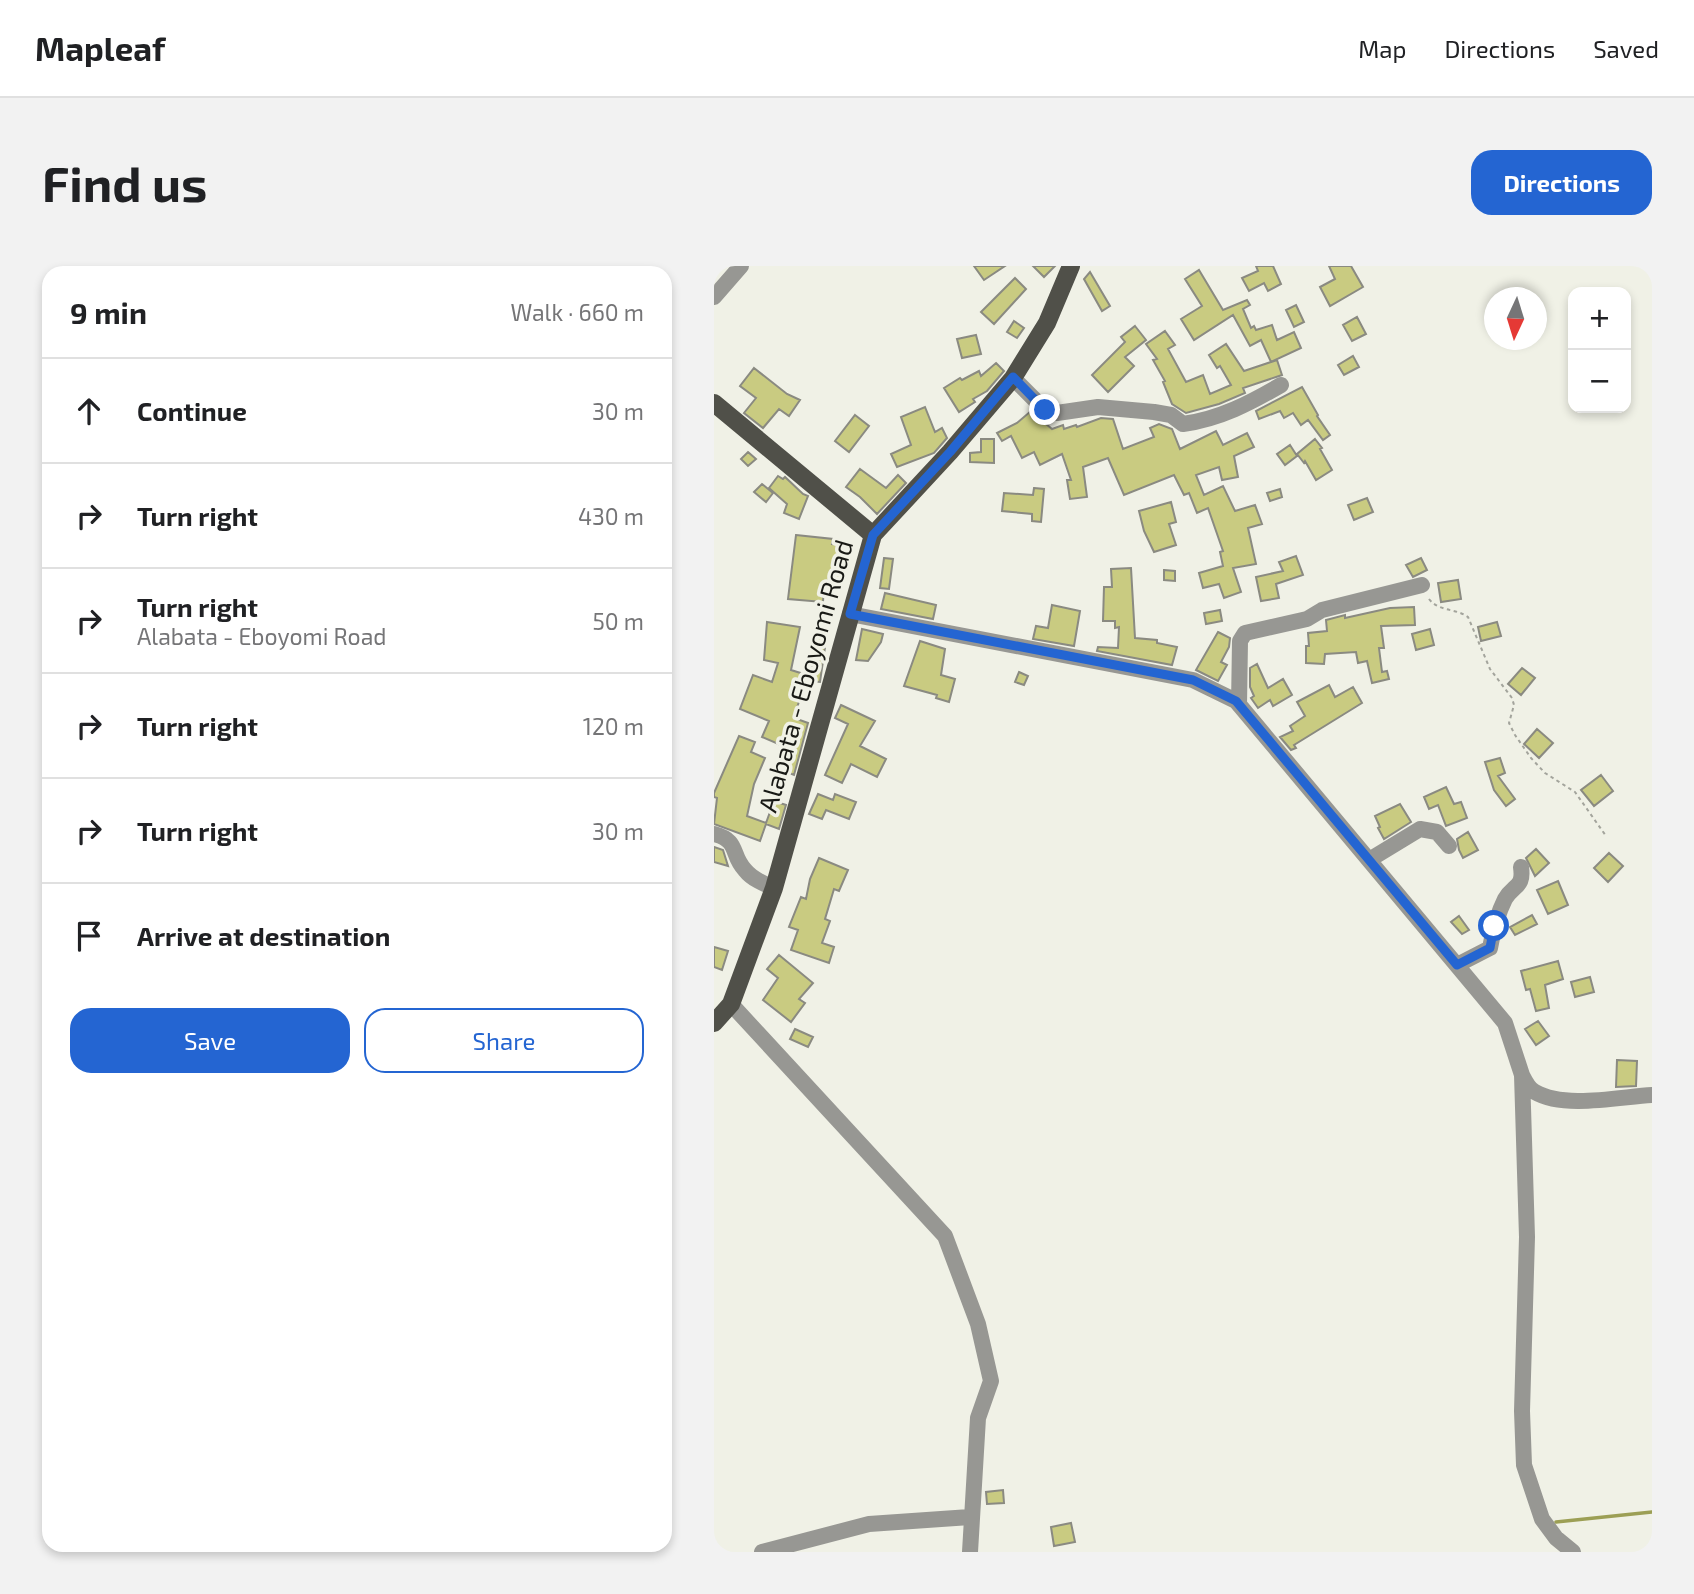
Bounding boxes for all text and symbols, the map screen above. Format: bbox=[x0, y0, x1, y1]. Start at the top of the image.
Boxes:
text: Mapleaf bbox=[35, 28, 165, 68]
text: Map bbox=[1358, 34, 1406, 63]
text: Directions bbox=[1444, 34, 1555, 63]
text: Saved bbox=[1593, 34, 1659, 63]
button: Directions bbox=[1471, 150, 1652, 215]
text: Find us bbox=[42, 153, 207, 212]
north arrow bbox=[1484, 287, 1547, 350]
map controls bbox=[1568, 287, 1631, 413]
button: + bbox=[1568, 287, 1631, 350]
text: 9 min bbox=[70, 294, 147, 330]
text: Walk · 660 m bbox=[510, 298, 644, 326]
button: − bbox=[1568, 350, 1631, 413]
icon: ahead bbox=[70, 392, 108, 430]
route end bbox=[1029, 394, 1060, 425]
text: Continue bbox=[137, 395, 247, 426]
text: 30 m bbox=[592, 397, 644, 425]
icon: right bbox=[70, 497, 108, 535]
text: Turn right bbox=[137, 500, 258, 531]
text: 430 m bbox=[578, 502, 644, 530]
street label: Alabata - Eboyomi Road bbox=[751, 536, 858, 815]
text: Turn right bbox=[137, 591, 258, 622]
icon: right bbox=[70, 602, 108, 640]
text: 50 m bbox=[593, 607, 644, 635]
text: Alabata - Eboyomi Road bbox=[137, 622, 386, 650]
icon: right bbox=[70, 707, 108, 745]
text: Turn right bbox=[137, 710, 258, 741]
text: 120 m bbox=[583, 712, 644, 740]
icon: right bbox=[70, 812, 108, 850]
text: Turn right bbox=[137, 815, 258, 846]
text: 30 m bbox=[592, 817, 644, 845]
route start bbox=[1478, 910, 1509, 941]
icon: arrive bbox=[70, 917, 108, 955]
text: Arrive at destination bbox=[137, 920, 390, 951]
button: Save bbox=[70, 1008, 350, 1073]
button: Share bbox=[364, 1008, 644, 1073]

